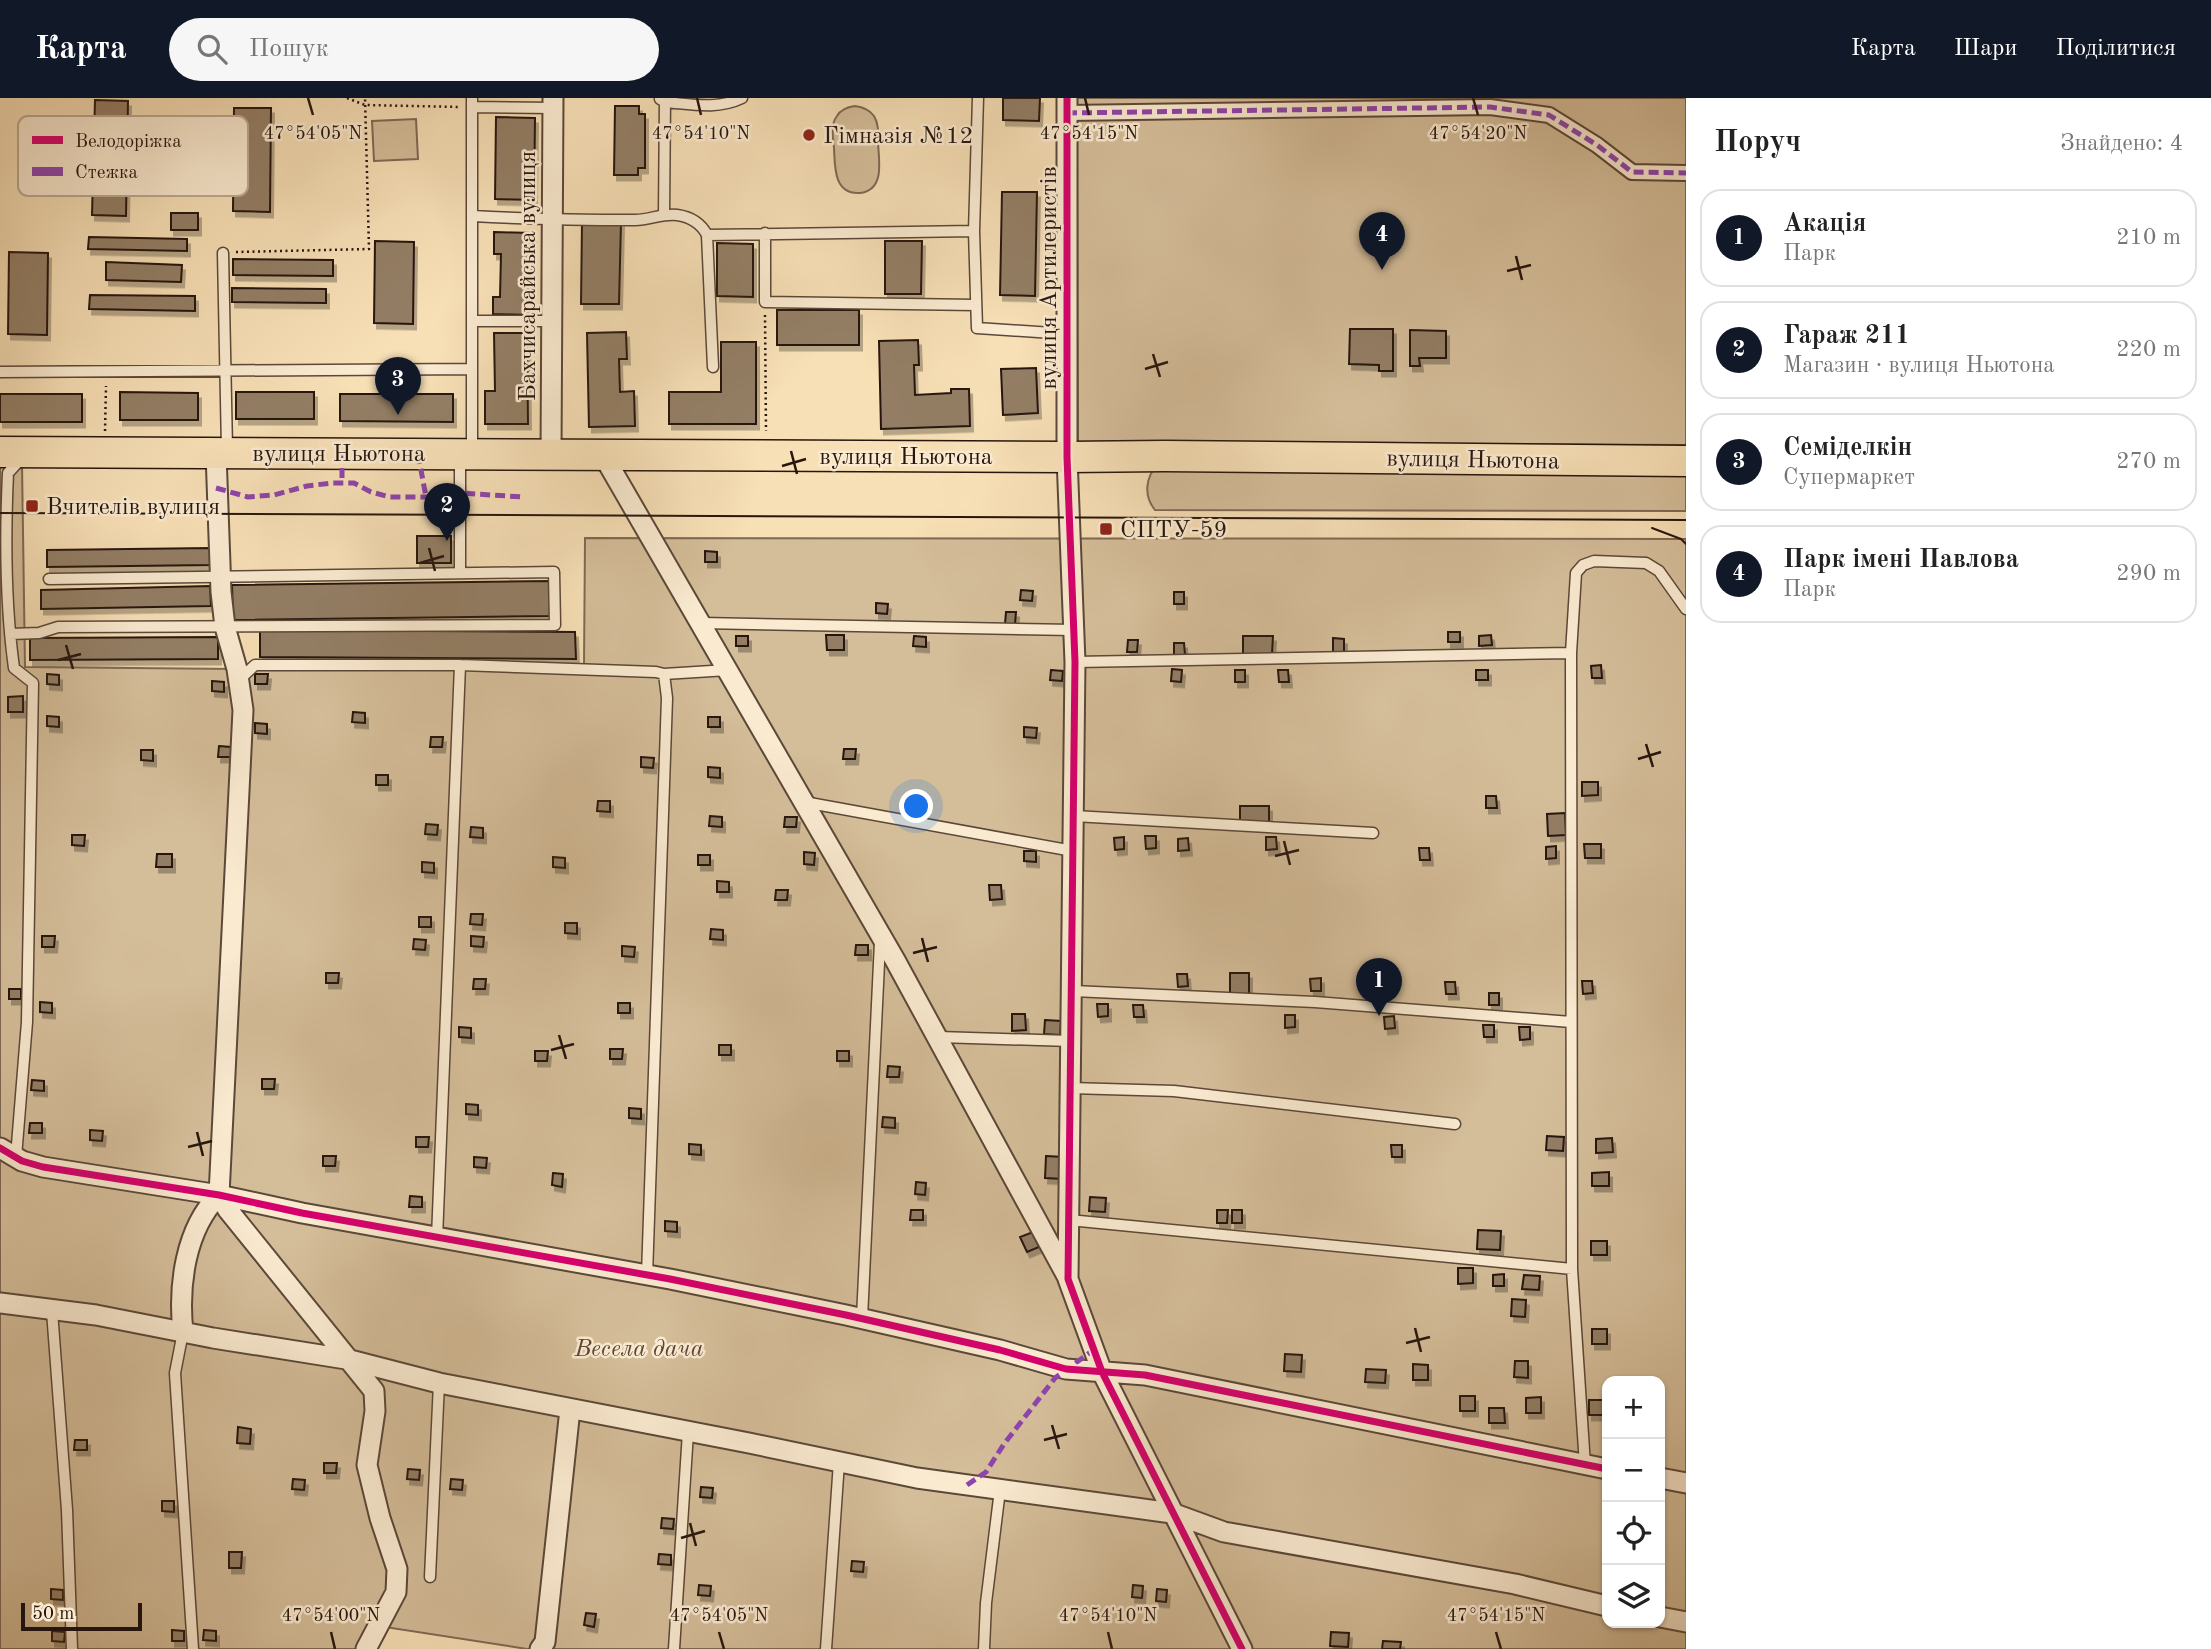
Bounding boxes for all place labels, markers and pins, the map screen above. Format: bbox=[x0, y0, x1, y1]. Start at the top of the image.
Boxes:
place label: Гімназія №12 bbox=[823, 125, 973, 149]
marker: Гімназія №12 bbox=[801, 127, 817, 143]
pin: 4 bbox=[1359, 212, 1405, 270]
pin: 3 bbox=[375, 357, 421, 415]
pin: 2 bbox=[424, 483, 470, 541]
place label: Вчителів вулиця bbox=[46, 496, 220, 520]
marker: Вчителів вулиця bbox=[24, 498, 40, 514]
place label: СПТУ-59 bbox=[1120, 519, 1227, 543]
marker: СПТУ-59 bbox=[1098, 521, 1114, 537]
pin: 1 bbox=[1356, 958, 1402, 1016]

